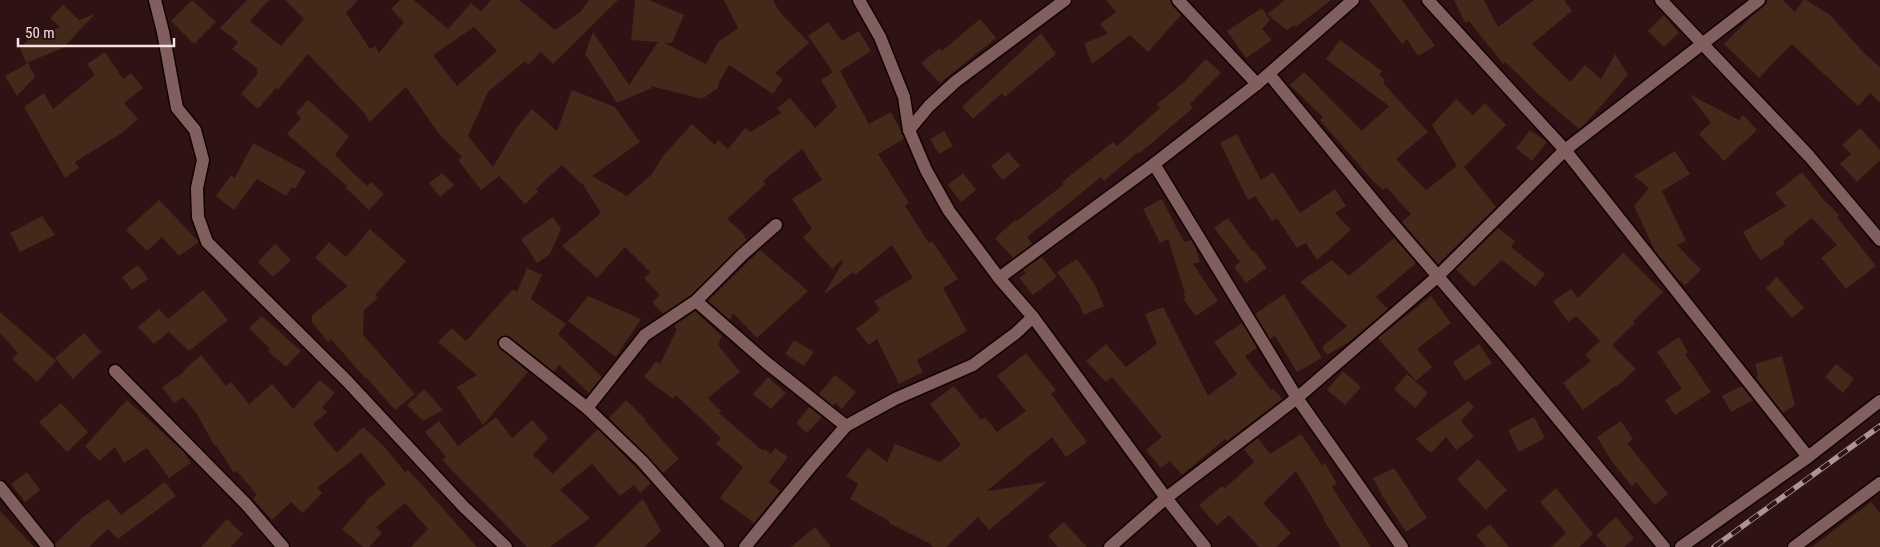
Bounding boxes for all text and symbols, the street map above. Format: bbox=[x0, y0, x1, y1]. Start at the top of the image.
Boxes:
scale bar bbox=[18, 15, 174, 47]
text: 50 m bbox=[25, 24, 55, 42]

